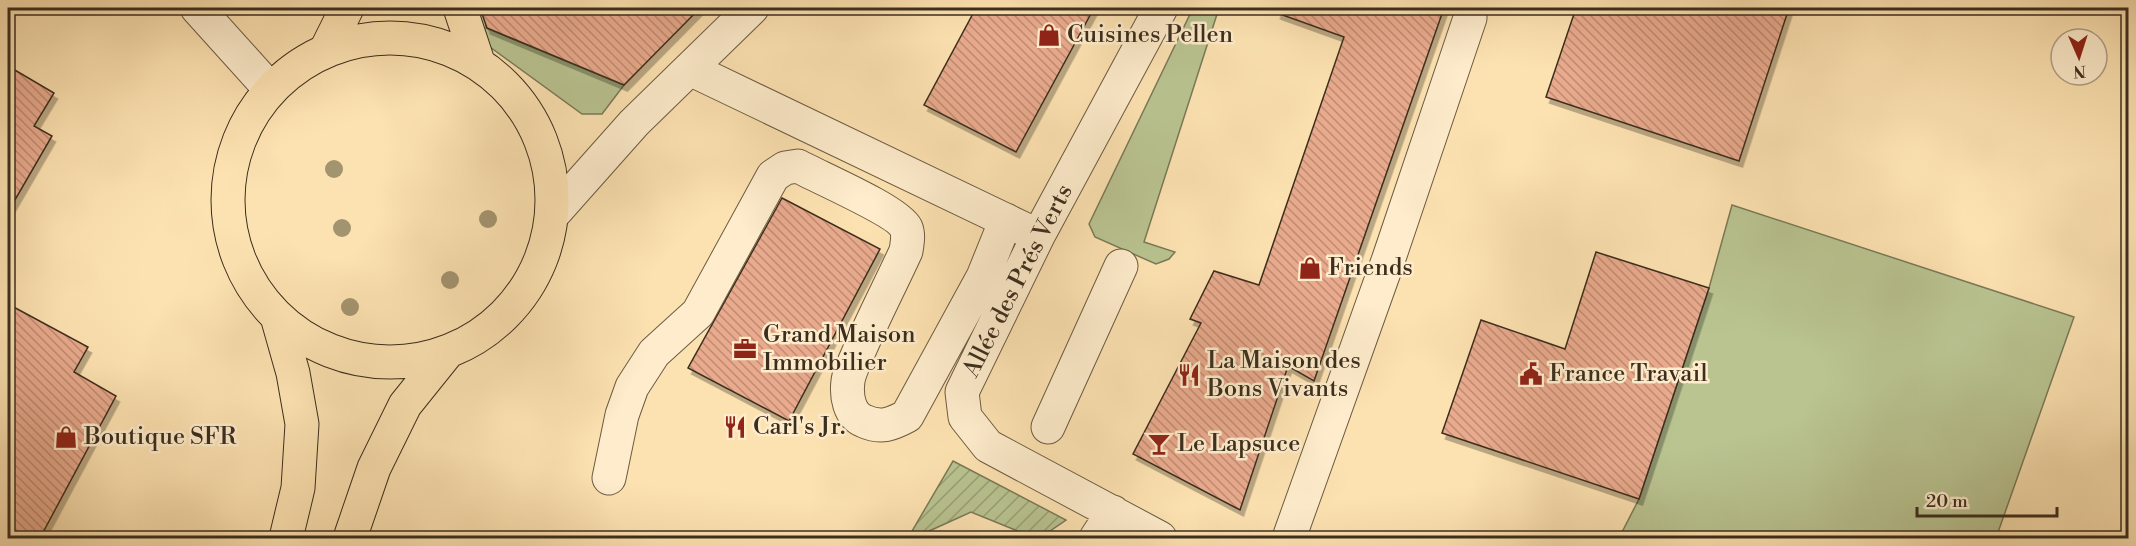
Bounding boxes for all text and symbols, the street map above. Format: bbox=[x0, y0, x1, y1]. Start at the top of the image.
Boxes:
place label: Cuisines Pellen bbox=[1067, 20, 1233, 50]
shop icon: Cuisines Pellen bbox=[1036, 22, 1062, 48]
north arrow bbox=[2049, 27, 2109, 87]
text: N bbox=[2073, 61, 2087, 81]
street label: Allée des Prés Verts bbox=[956, 180, 1080, 383]
place label: Friends bbox=[1328, 253, 1413, 283]
shop icon: Friends bbox=[1297, 255, 1323, 281]
place label: Grand Maison Immobilier bbox=[763, 320, 916, 378]
office icon: Grand Maison Immobilier bbox=[732, 336, 758, 362]
place label: La Maison des Bons Vivants bbox=[1206, 346, 1361, 404]
place label: France Travail bbox=[1549, 359, 1708, 389]
public building icon: France Travail bbox=[1518, 361, 1544, 387]
restaurant icon: La Maison des Bons Vivants bbox=[1176, 362, 1202, 388]
place label: Carl's Jr. bbox=[753, 412, 845, 442]
restaurant icon: Carl's Jr. bbox=[722, 414, 748, 440]
place label: Boutique SFR bbox=[83, 422, 238, 452]
shop icon: Boutique SFR bbox=[53, 424, 79, 450]
place label: Le Lapsuce bbox=[1177, 429, 1300, 459]
bar icon: Le Lapsuce bbox=[1146, 431, 1172, 457]
scale bar bbox=[1917, 480, 2056, 518]
text: 20 m bbox=[1926, 490, 1968, 513]

